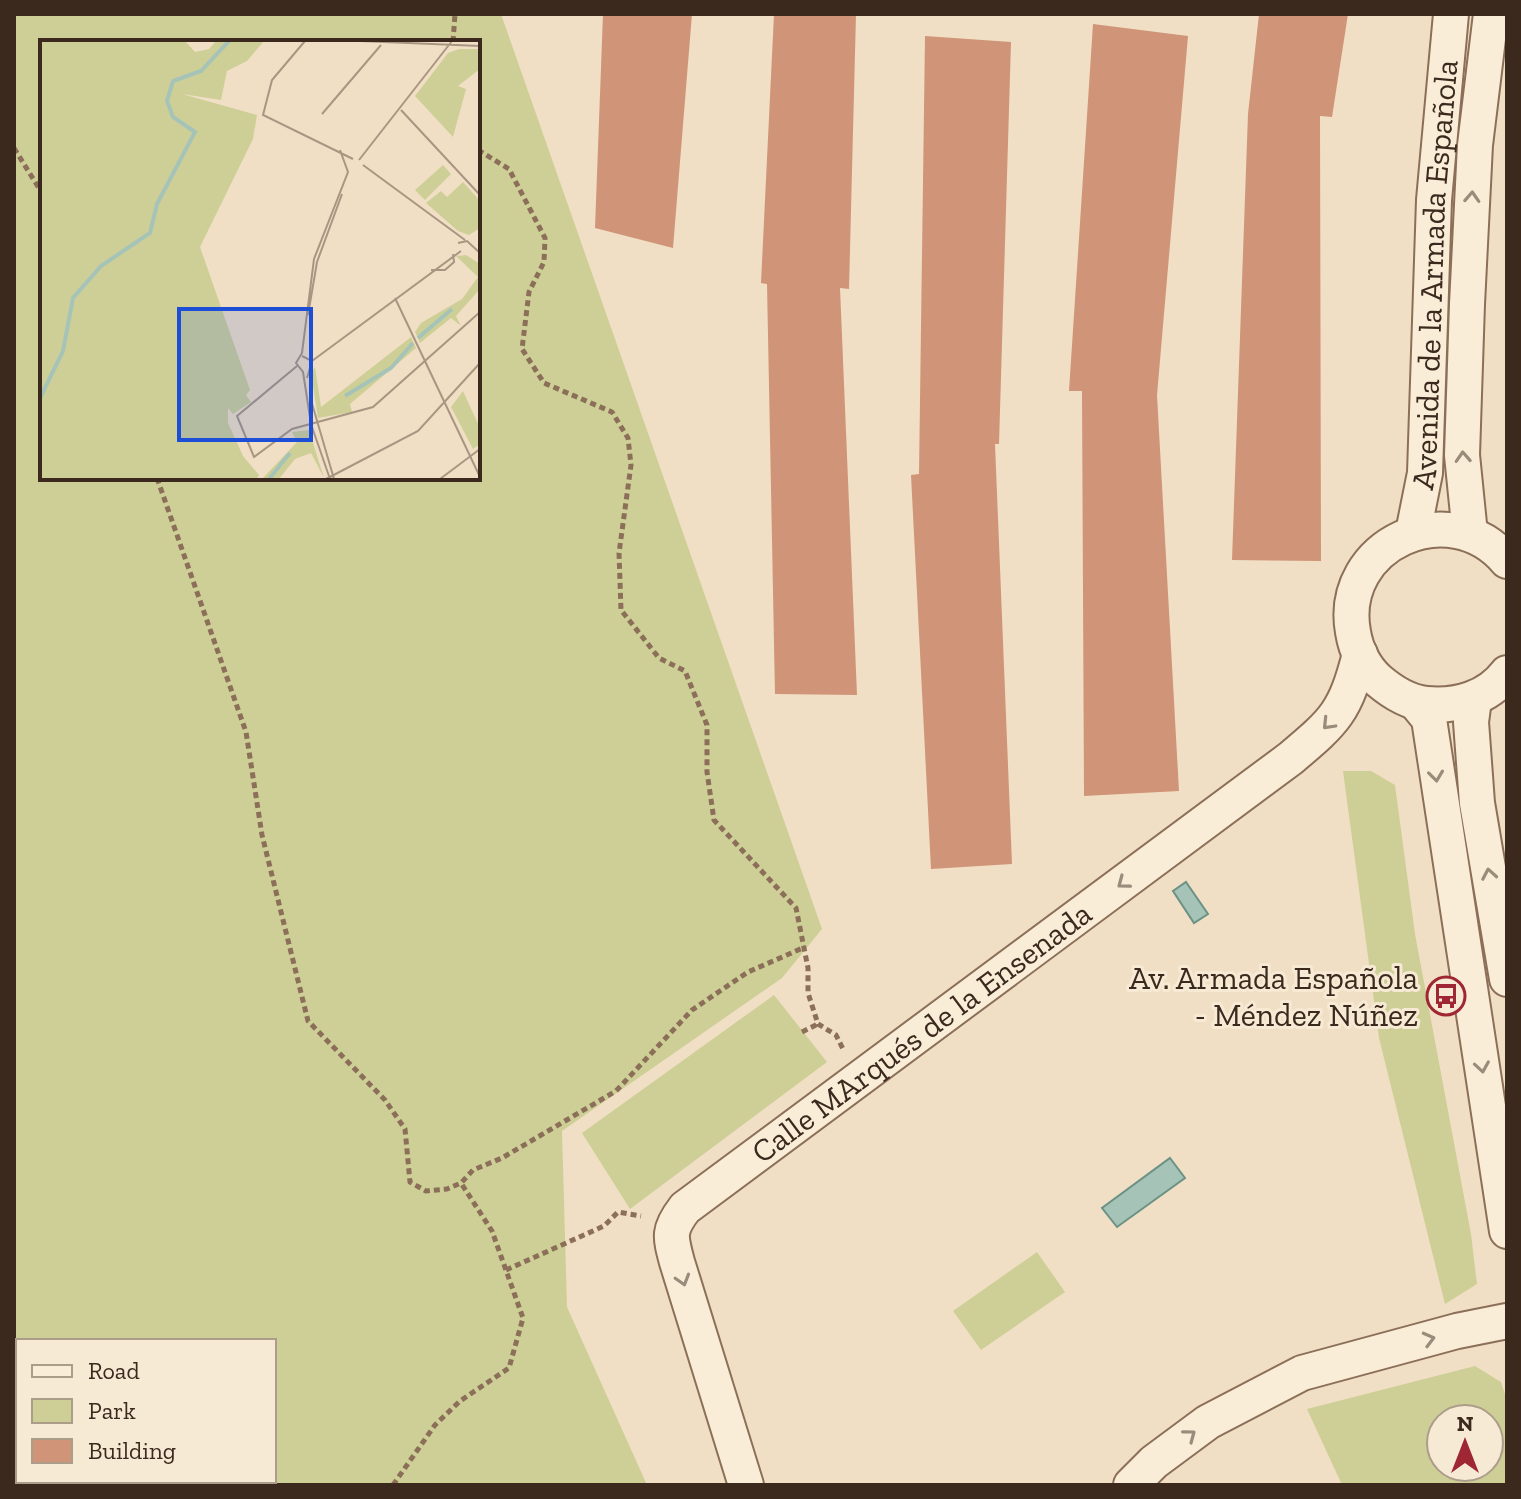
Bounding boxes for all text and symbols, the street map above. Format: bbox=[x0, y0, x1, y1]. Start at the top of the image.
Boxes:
inset map bbox=[40, 40, 480, 480]
street label: Avenida de la Armada Española bbox=[1403, 58, 1466, 493]
one-way arrow bbox=[1464, 190, 1481, 203]
one-way arrow bbox=[1455, 450, 1472, 463]
one-way arrow bbox=[1323, 715, 1338, 729]
one-way arrow bbox=[1428, 770, 1445, 783]
one-way arrow bbox=[1482, 868, 1499, 881]
one-way arrow bbox=[1117, 873, 1132, 888]
street label: Calle MArqués de la Ensenada bbox=[744, 894, 1099, 1171]
place label: Av. Armada Española - Méndez Núñez bbox=[1129, 959, 1418, 1034]
bus stop icon: Av. Armada Española - Méndez Núñez bbox=[1425, 975, 1467, 1017]
one-way arrow bbox=[1472, 1060, 1489, 1074]
one-way arrow bbox=[673, 1272, 689, 1286]
one-way arrow bbox=[1422, 1331, 1436, 1348]
legend bbox=[16, 1339, 276, 1483]
text: Road bbox=[88, 1356, 140, 1385]
text: Park bbox=[88, 1396, 136, 1425]
north arrow bbox=[1425, 1403, 1505, 1483]
text: N bbox=[1457, 1410, 1474, 1437]
one-way arrow bbox=[1182, 1430, 1196, 1445]
text: Building bbox=[88, 1436, 176, 1465]

